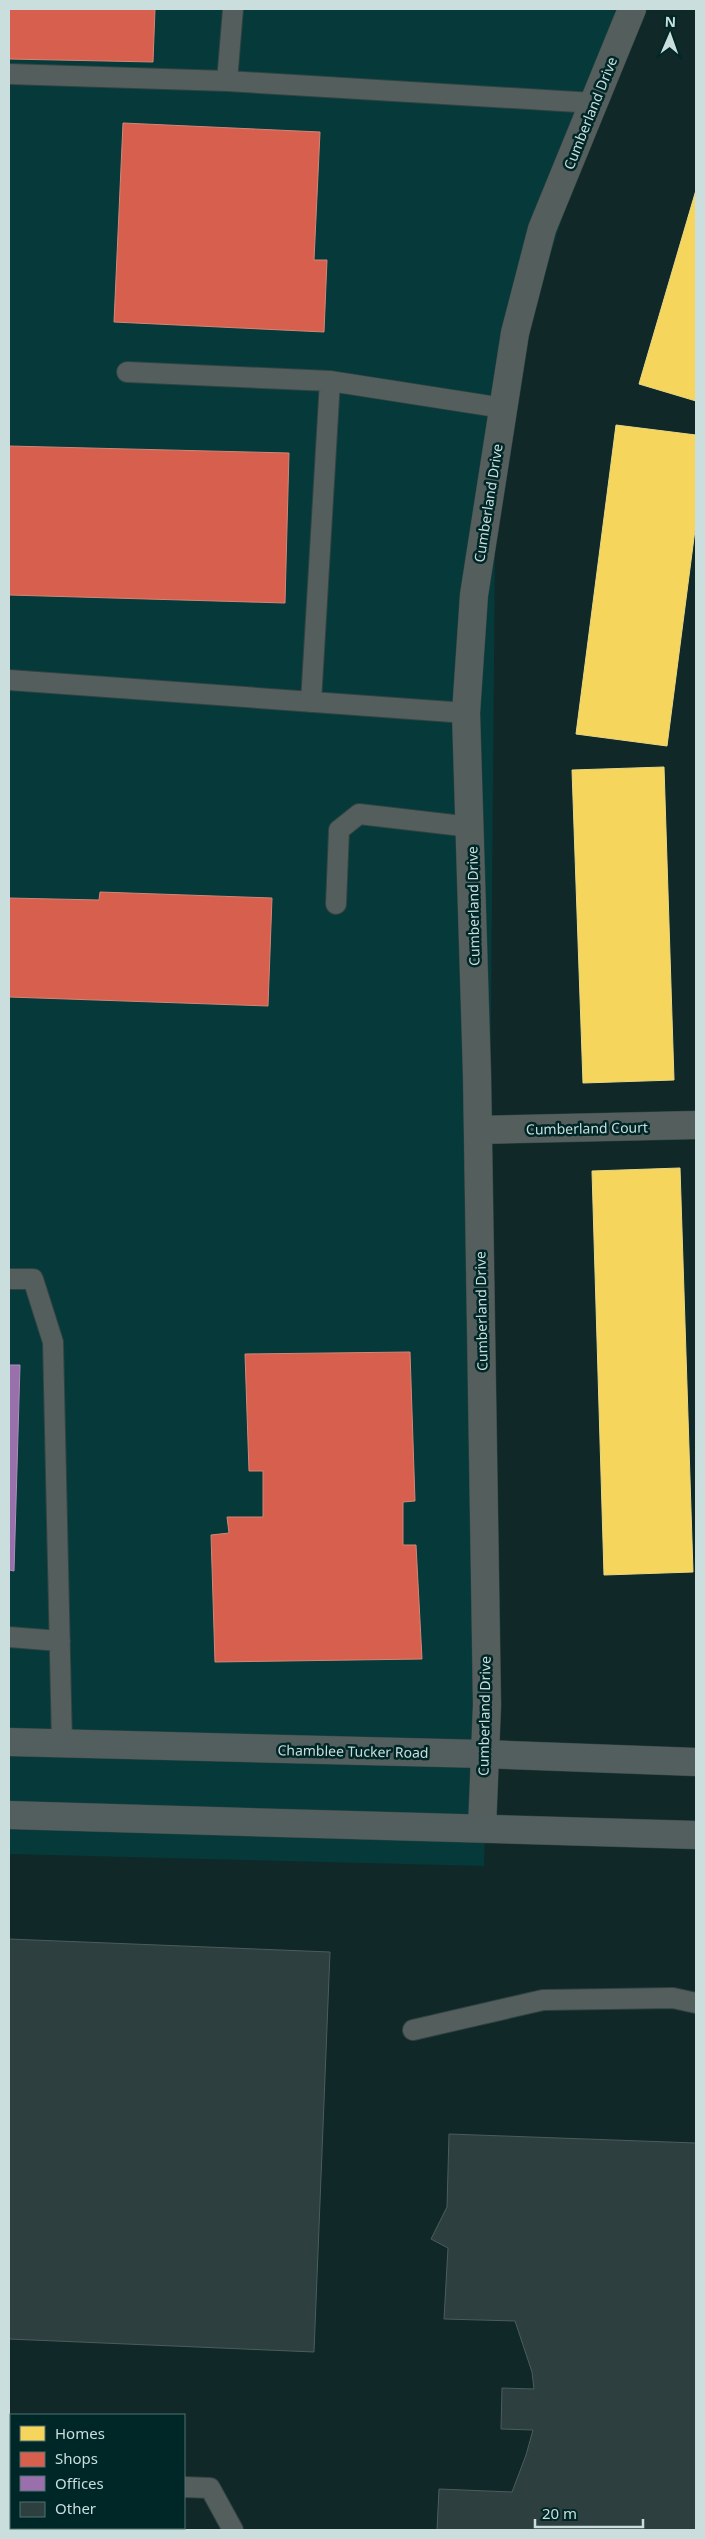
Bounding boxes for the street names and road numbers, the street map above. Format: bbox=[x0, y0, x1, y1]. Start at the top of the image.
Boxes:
street label: Cumberland Drive bbox=[559, 54, 621, 172]
street label: Cumberland Drive bbox=[469, 442, 507, 564]
street label: Cumberland Drive bbox=[462, 846, 484, 966]
street label: Cumberland Court bbox=[526, 1117, 648, 1139]
street label: Cumberland Drive bbox=[470, 1251, 492, 1371]
street label: Cumberland Drive bbox=[473, 1656, 495, 1776]
street label: Chamblee Tucker Road bbox=[277, 1740, 429, 1762]

